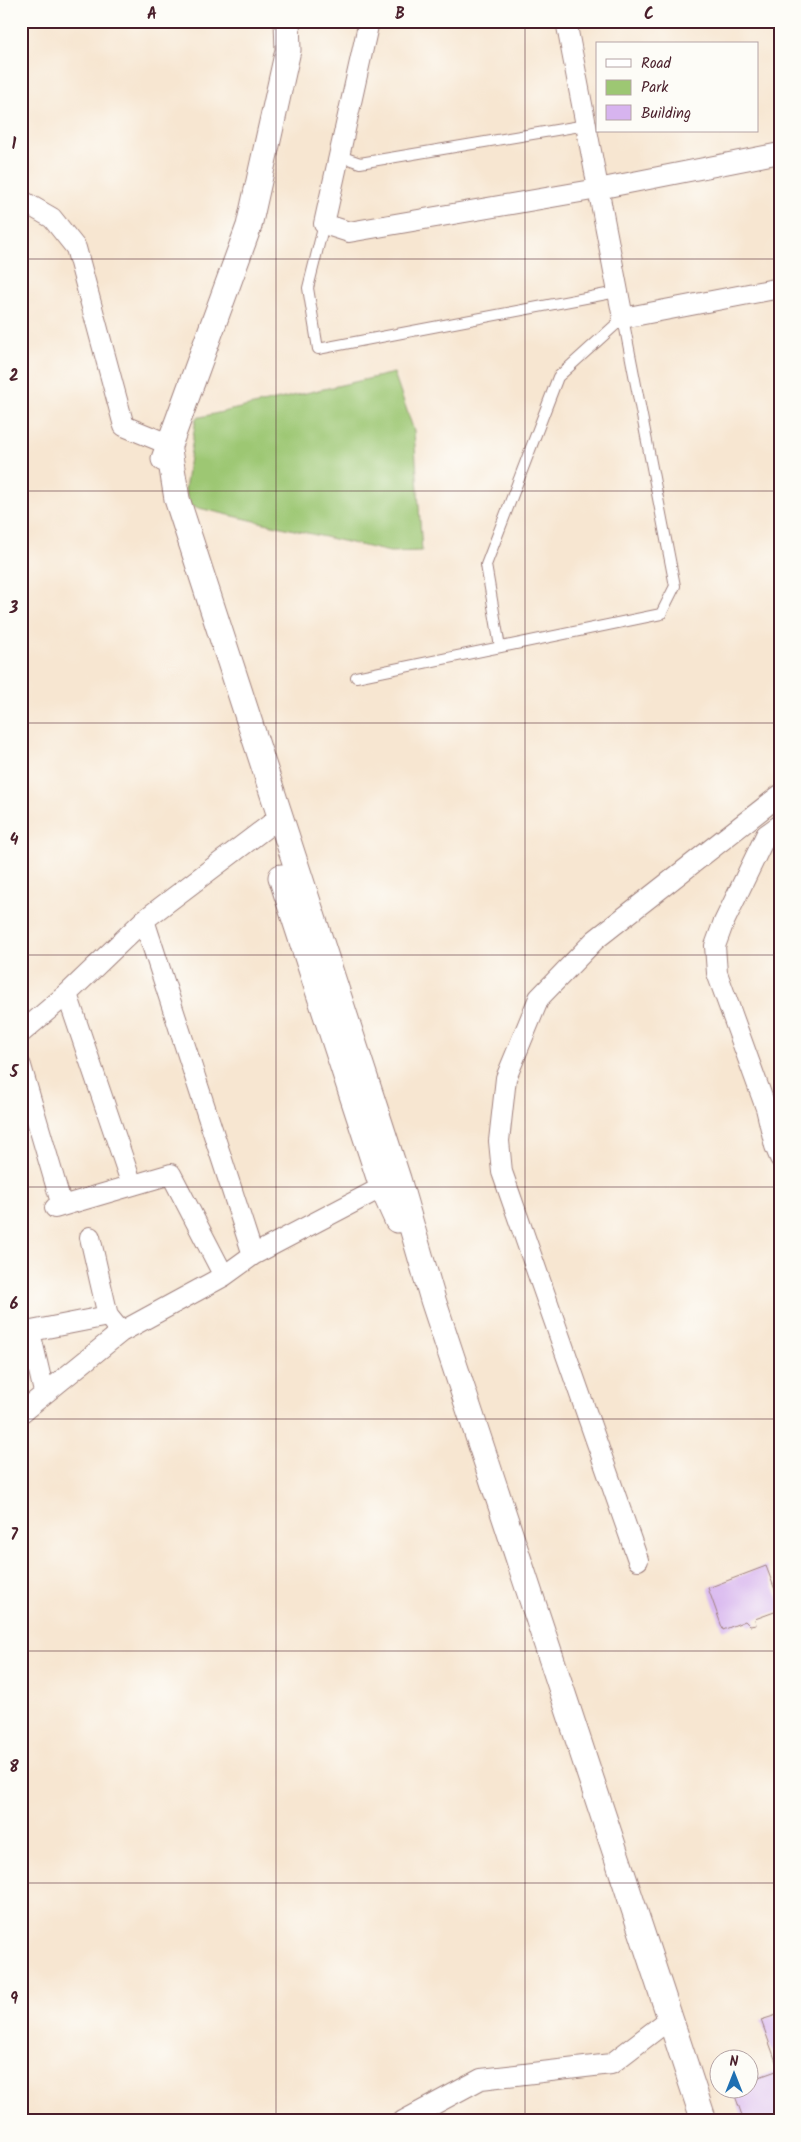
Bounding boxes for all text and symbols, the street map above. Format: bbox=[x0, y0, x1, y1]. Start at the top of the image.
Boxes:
text: A bbox=[147, 2, 157, 27]
text: B bbox=[395, 2, 405, 27]
text: C bbox=[644, 2, 654, 27]
legend bbox=[596, 42, 758, 132]
text: Road bbox=[641, 52, 672, 76]
text: Park bbox=[641, 76, 669, 100]
text: Building bbox=[641, 102, 691, 126]
text: 1 bbox=[12, 132, 17, 157]
text: 2 bbox=[9, 364, 19, 389]
text: 3 bbox=[9, 596, 19, 621]
text: 4 bbox=[10, 828, 19, 853]
text: 5 bbox=[9, 1060, 20, 1085]
text: 6 bbox=[10, 1292, 19, 1317]
text: 7 bbox=[10, 1523, 18, 1548]
text: 8 bbox=[9, 1755, 19, 1780]
text: 9 bbox=[10, 1987, 18, 2012]
north arrow bbox=[708, 2050, 758, 2100]
text: N bbox=[730, 2051, 739, 2073]

